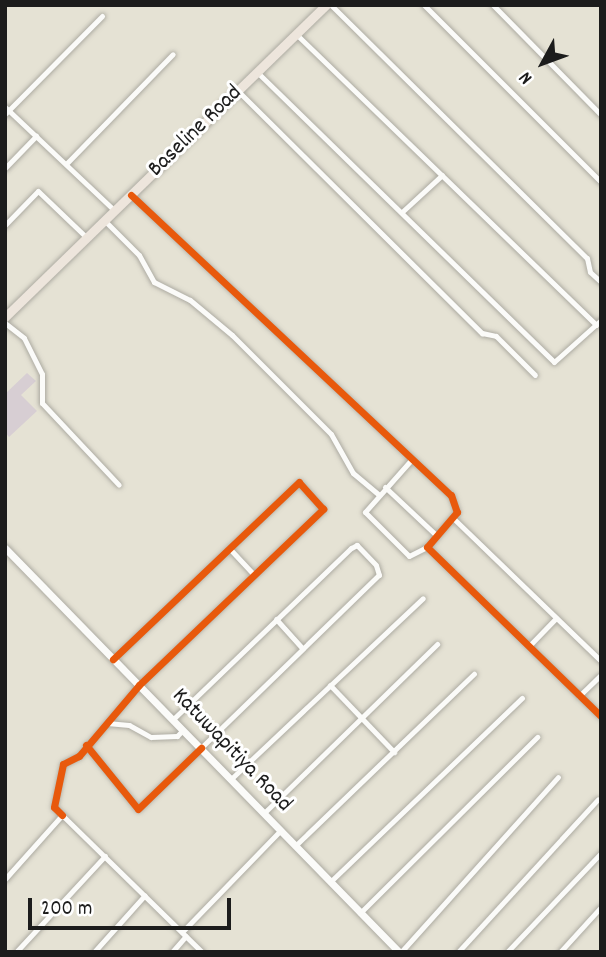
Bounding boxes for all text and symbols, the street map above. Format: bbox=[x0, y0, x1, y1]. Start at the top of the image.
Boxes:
north arrow bbox=[508, 28, 578, 98]
text: N bbox=[514, 65, 540, 90]
street label: Baseline Road bbox=[143, 80, 249, 184]
street label: Katuwapitiya Road bbox=[165, 683, 297, 819]
scale bar bbox=[32, 884, 234, 928]
text: 200 m bbox=[41, 895, 92, 925]

